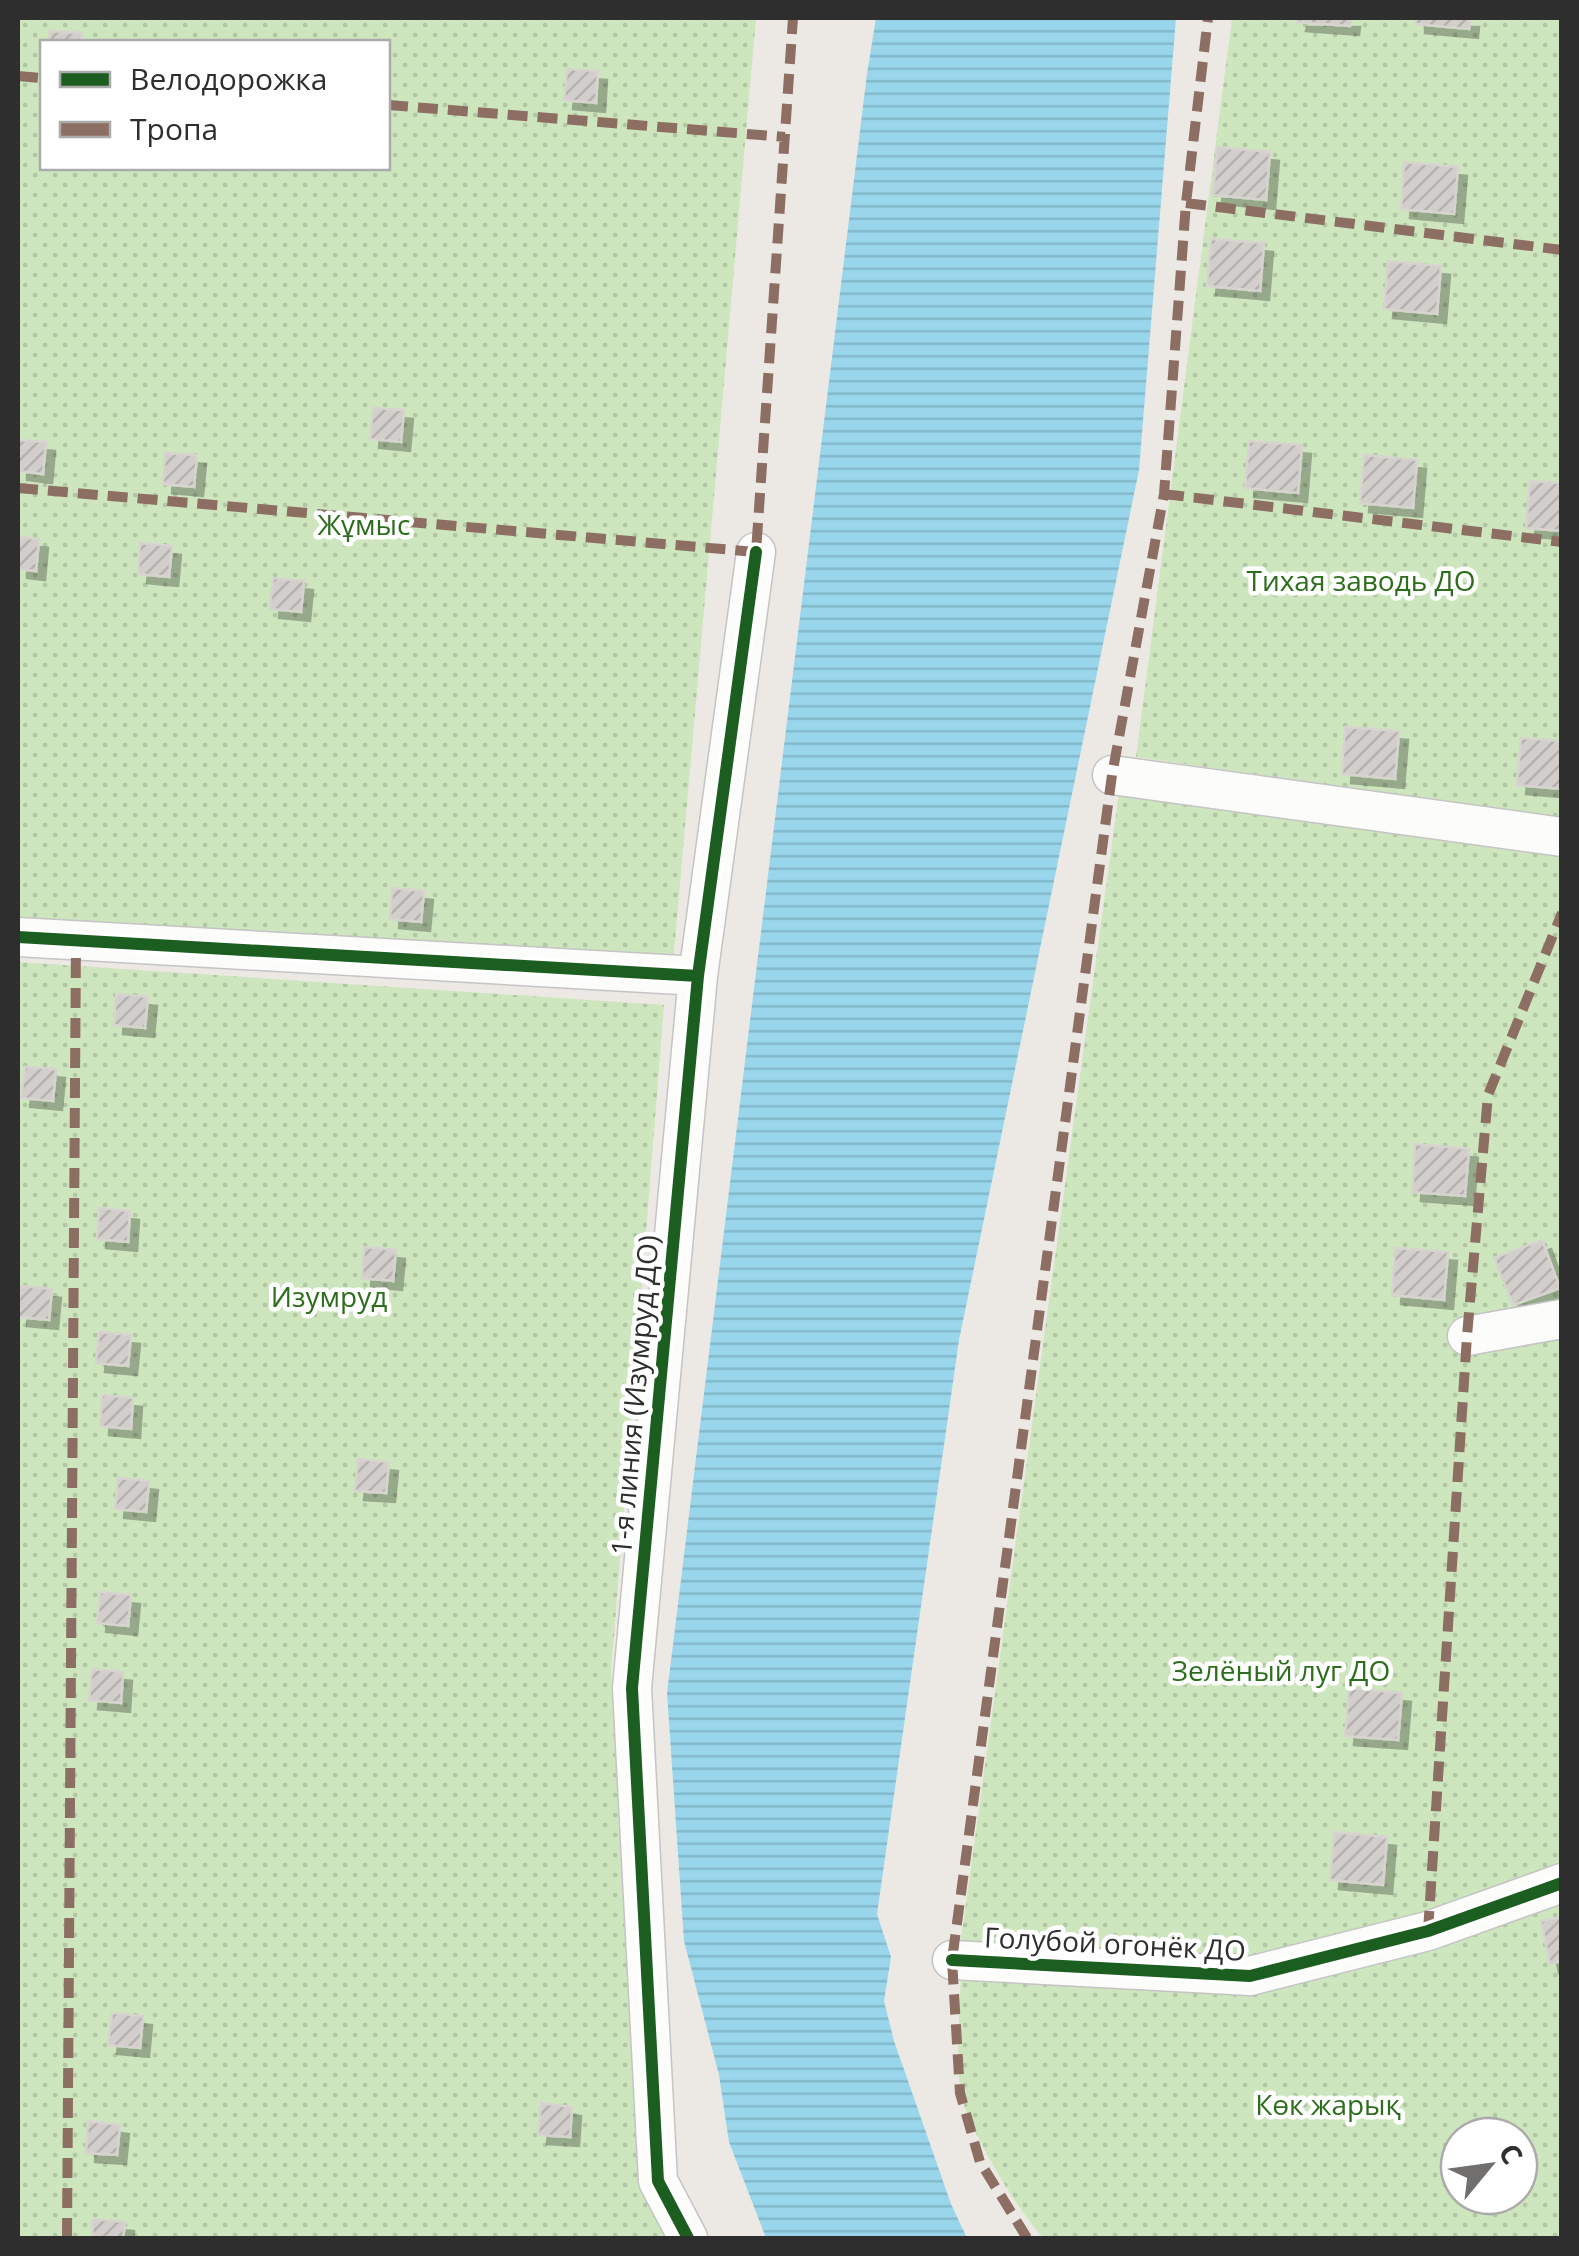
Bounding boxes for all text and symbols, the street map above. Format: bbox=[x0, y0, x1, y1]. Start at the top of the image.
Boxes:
legend bbox=[40, 40, 390, 170]
text: Велодорожка bbox=[130, 58, 327, 99]
text: Тропа bbox=[130, 108, 218, 149]
park label: Жұмыс bbox=[318, 505, 411, 543]
park label: Тихая заводь ДО bbox=[1246, 561, 1476, 599]
street label: 1-я линия (Изумруд ДО) bbox=[601, 1233, 667, 1557]
park label: Изумруд bbox=[271, 1277, 387, 1315]
park label: Зелёный луг ДО bbox=[1172, 1651, 1390, 1689]
street label: Голубой огонёк ДО bbox=[983, 1917, 1247, 1969]
park label: Көк жарық bbox=[1255, 2085, 1401, 2123]
north arrow bbox=[1439, 2116, 1539, 2216]
text: С bbox=[1491, 2136, 1533, 2170]

